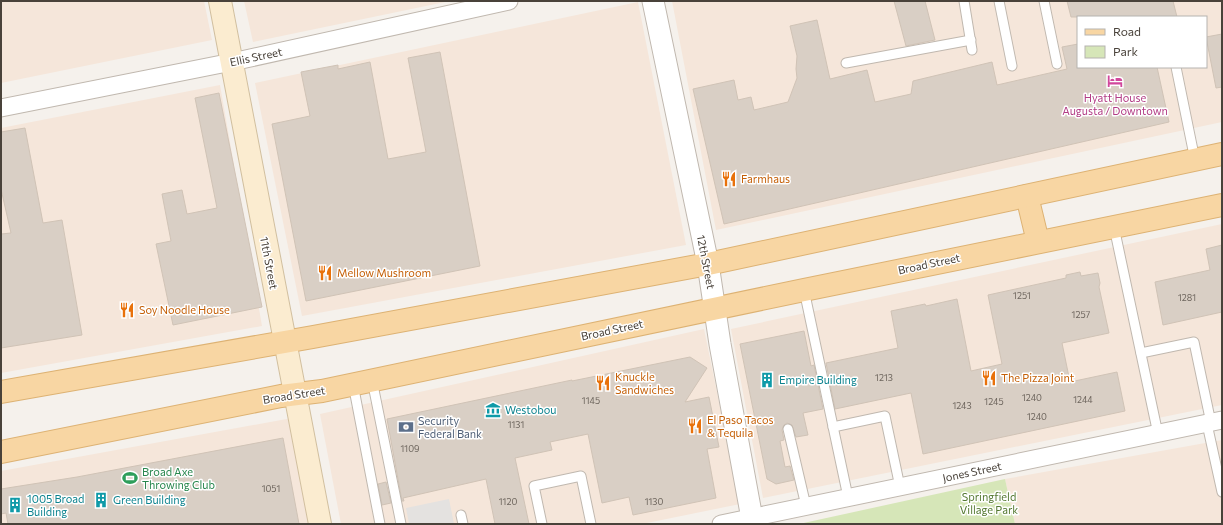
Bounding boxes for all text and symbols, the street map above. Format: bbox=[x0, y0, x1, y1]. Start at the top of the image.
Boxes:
legend bbox=[1077, 16, 1207, 68]
text: Road bbox=[1113, 24, 1141, 38]
text: Park bbox=[1113, 44, 1139, 58]
street label: Ellis Street bbox=[229, 45, 284, 68]
hotel icon: Hyatt House Augusta / Downtown bbox=[1106, 72, 1124, 90]
place label: Hyatt House Augusta / Downtown bbox=[1062, 91, 1168, 117]
restaurant icon: Farmhaus bbox=[720, 170, 738, 188]
place label: Farmhaus bbox=[741, 172, 790, 185]
street label: 12th Street bbox=[695, 234, 718, 291]
street label: 11th Street bbox=[258, 235, 281, 291]
street label: Broad Street bbox=[897, 250, 962, 276]
restaurant icon: Mellow Mushroom bbox=[316, 264, 334, 282]
place label: Mellow Mushroom bbox=[337, 266, 431, 279]
house number: 1251 bbox=[1013, 290, 1031, 301]
house number: 1281 bbox=[1178, 292, 1196, 303]
restaurant icon: Soy Noodle House bbox=[118, 301, 136, 319]
place label: Soy Noodle House bbox=[139, 303, 230, 316]
house number: 1257 bbox=[1072, 309, 1091, 320]
street label: Broad Street bbox=[580, 316, 645, 342]
restaurant icon: The Pizza Joint bbox=[980, 369, 998, 387]
place label: Knuckle Sandwiches bbox=[615, 370, 674, 396]
building icon: Empire Building bbox=[758, 371, 776, 389]
place label: The Pizza Joint bbox=[1001, 371, 1075, 385]
house number: 1213 bbox=[875, 372, 893, 383]
place label: Empire Building bbox=[779, 373, 857, 386]
restaurant icon: Knuckle Sandwiches bbox=[594, 374, 612, 392]
street label: Broad Street bbox=[262, 383, 327, 406]
house number: 1240 bbox=[1022, 392, 1042, 403]
house number: 1244 bbox=[1073, 394, 1093, 405]
house number: 1145 bbox=[582, 395, 600, 406]
house number: 1245 bbox=[984, 396, 1004, 407]
house number: 1243 bbox=[952, 400, 972, 411]
museum icon: Westobou bbox=[484, 401, 502, 419]
place label: Westobou bbox=[505, 403, 556, 416]
house number: 1240 bbox=[1027, 411, 1047, 422]
place label: El Paso Tacos & Tequila bbox=[707, 413, 774, 439]
place label: Security Federal Bank bbox=[418, 414, 482, 440]
restaurant icon: El Paso Tacos & Tequila bbox=[686, 417, 704, 435]
bank icon: Security Federal Bank bbox=[397, 418, 415, 436]
house number: 1131 bbox=[508, 419, 524, 430]
house number: 1109 bbox=[400, 443, 420, 454]
street label: Jones Street bbox=[941, 459, 1003, 485]
place label: Broad Axe Throwing Club bbox=[142, 465, 215, 491]
sports icon: Broad Axe Throwing Club bbox=[121, 469, 139, 487]
house number: 1051 bbox=[262, 483, 280, 494]
park label: Springfield Village Park bbox=[960, 490, 1018, 516]
building icon: Green Building bbox=[92, 491, 110, 509]
place label: 1005 Broad Building bbox=[27, 492, 84, 518]
place label: Green Building bbox=[113, 493, 186, 506]
building icon: 1005 Broad Building bbox=[6, 496, 24, 514]
house number: 1120 bbox=[499, 496, 517, 507]
house number: 1130 bbox=[645, 496, 663, 507]

